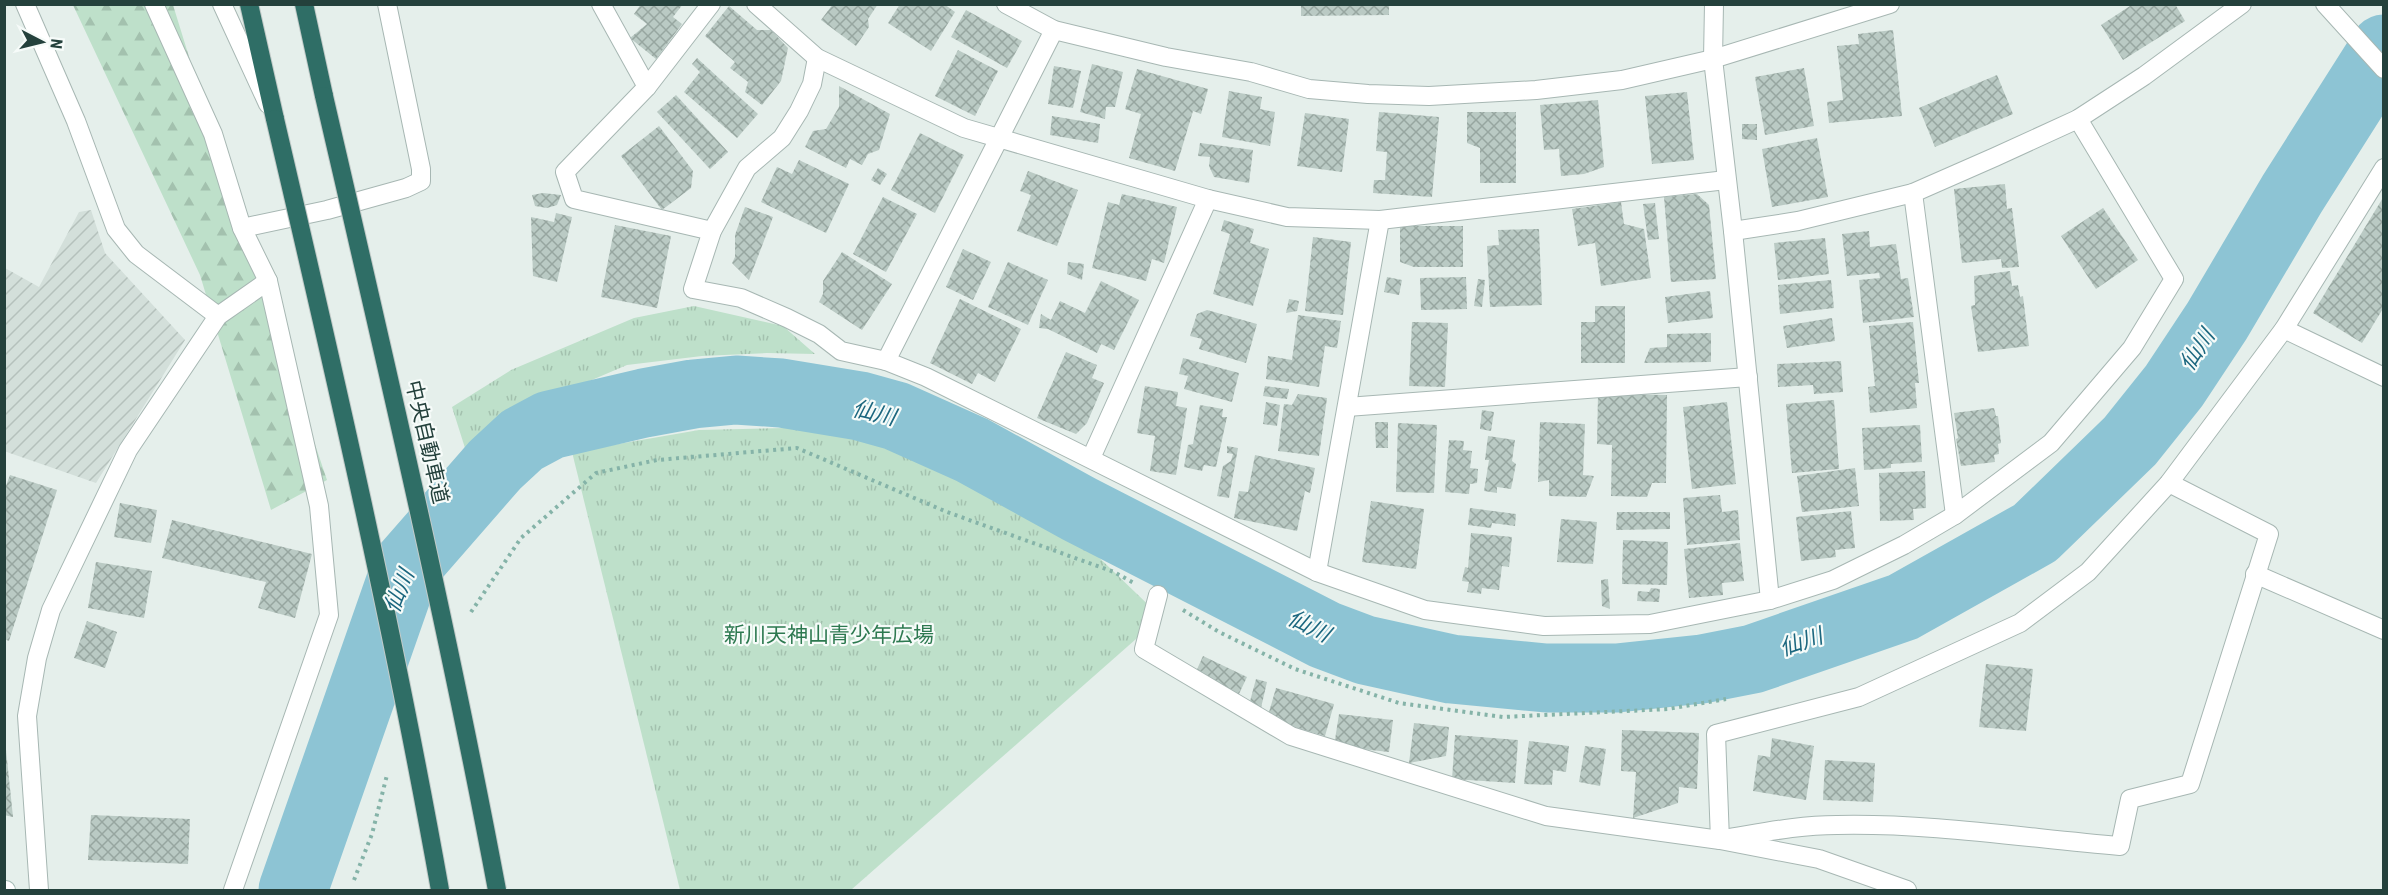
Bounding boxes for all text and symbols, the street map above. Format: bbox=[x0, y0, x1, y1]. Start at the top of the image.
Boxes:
north arrow bbox=[12, 12, 72, 72]
text: N bbox=[46, 38, 66, 50]
water label: 仙川 bbox=[2175, 323, 2221, 375]
street label: 中央自動車道 bbox=[401, 378, 453, 506]
water label: 仙川 bbox=[850, 396, 900, 431]
water label: 仙川 bbox=[379, 564, 420, 616]
water label: 仙川 bbox=[1284, 605, 1336, 648]
water label: 仙川 bbox=[1776, 622, 1828, 661]
park label: 新川天神山青少年広場 bbox=[724, 623, 934, 647]

